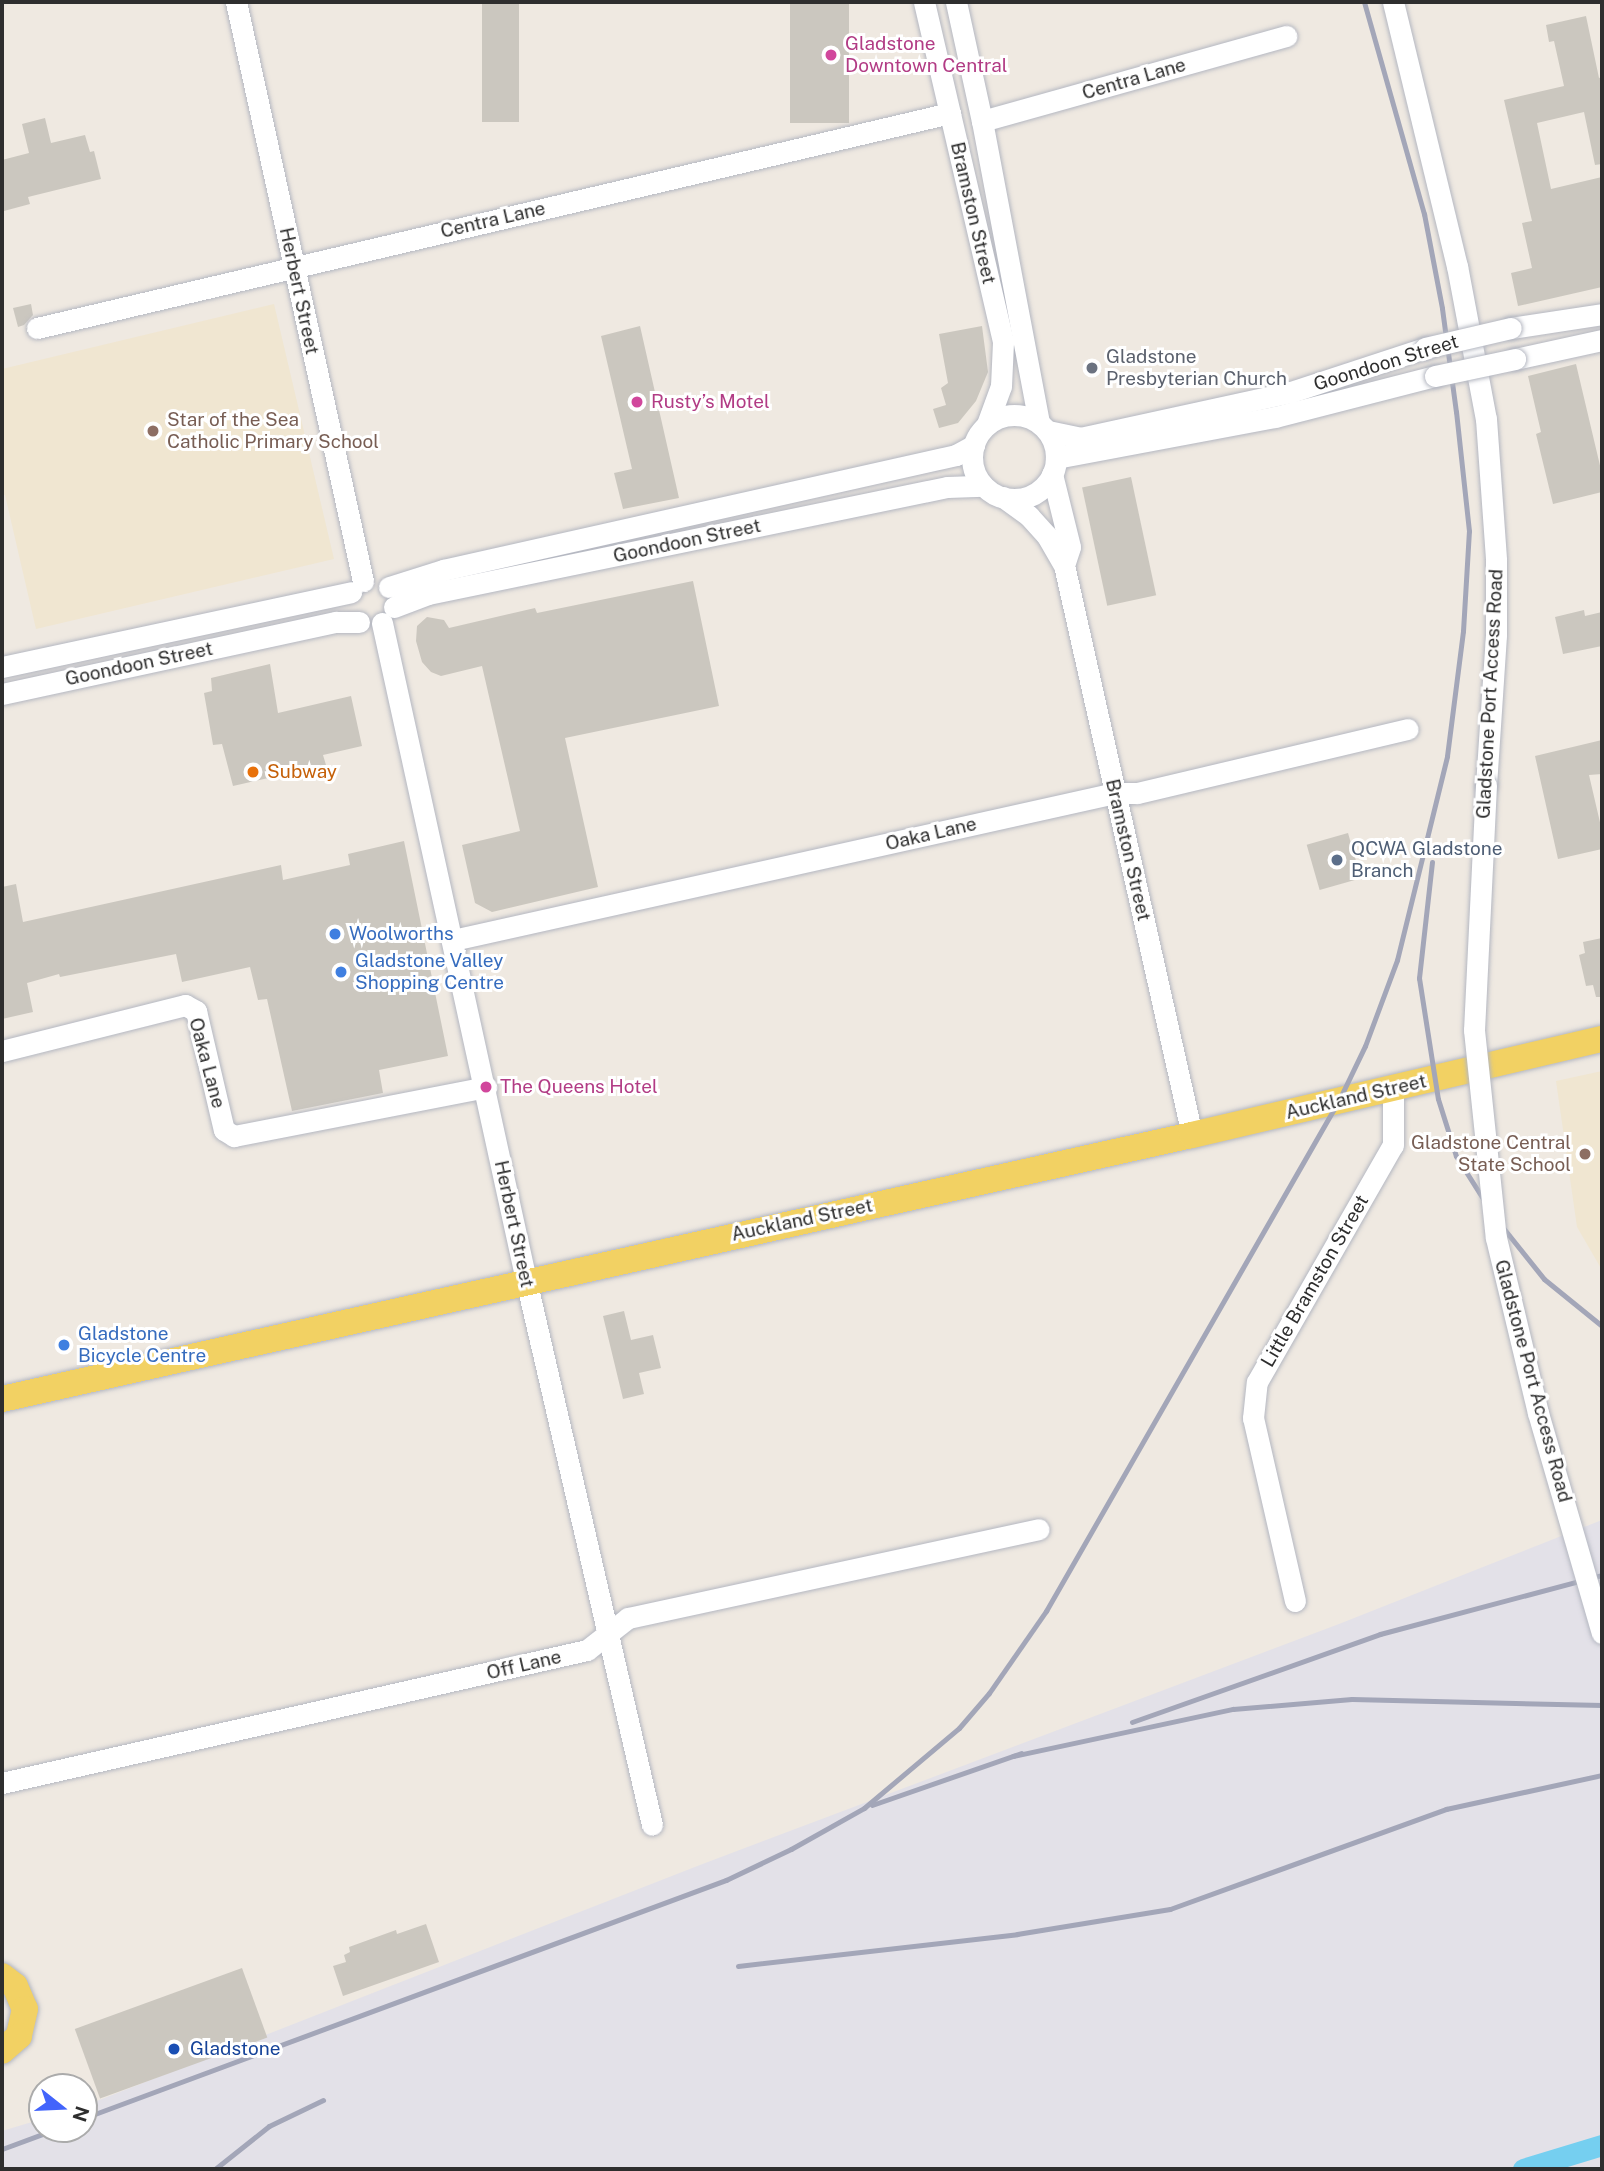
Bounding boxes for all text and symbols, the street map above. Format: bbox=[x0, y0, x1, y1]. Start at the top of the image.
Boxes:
place label: Gladstone Downtown Central bbox=[845, 33, 1007, 77]
marker: Gladstone Downtown Central bbox=[823, 47, 839, 63]
street label: Centra Lane bbox=[1079, 53, 1189, 105]
street label: Bramston Street bbox=[946, 140, 1000, 286]
street label: Centra Lane bbox=[438, 197, 548, 243]
street label: Herbert Street bbox=[274, 225, 324, 357]
street label: Goondoon Street bbox=[1311, 330, 1461, 396]
place label: Gladstone Presbyterian Church bbox=[1106, 346, 1287, 390]
marker: Gladstone Presbyterian Church bbox=[1084, 360, 1100, 376]
place label: Rusty’s Motel bbox=[651, 391, 770, 413]
marker: Rusty’s Motel bbox=[629, 394, 645, 410]
place label: Star of the Sea Catholic Primary School bbox=[167, 409, 379, 453]
marker: Star of the Sea Catholic Primary School bbox=[145, 423, 161, 439]
street label: Goondoon Street bbox=[611, 514, 763, 568]
street label: Gladstone Port Access Road bbox=[1472, 568, 1508, 820]
street label: Goondoon Street bbox=[63, 637, 215, 691]
place label: Subway bbox=[267, 761, 337, 783]
marker: Subway bbox=[245, 764, 261, 780]
street label: Bramston Street bbox=[1101, 777, 1155, 923]
street label: Oaka Lane bbox=[883, 812, 979, 856]
place label: QCWA Gladstone Branch bbox=[1351, 838, 1503, 882]
marker: QCWA Gladstone Branch bbox=[1329, 852, 1345, 868]
place label: Woolworths bbox=[349, 923, 454, 945]
marker: Woolworths bbox=[327, 926, 343, 942]
place label: Gladstone Valley Shopping Centre bbox=[355, 950, 504, 994]
marker: Gladstone Valley Shopping Centre bbox=[333, 964, 349, 980]
street label: Oaka Lane bbox=[184, 1015, 230, 1111]
street label: Auckland Street bbox=[1283, 1070, 1429, 1124]
place label: The Queens Hotel bbox=[500, 1076, 658, 1098]
marker: The Queens Hotel bbox=[478, 1079, 494, 1095]
place label: Gladstone Central State School bbox=[1411, 1132, 1571, 1176]
marker: Gladstone Central State School bbox=[1577, 1146, 1593, 1162]
street label: Herbert Street bbox=[489, 1158, 539, 1290]
street label: Little Bramston Street bbox=[1256, 1191, 1374, 1371]
street label: Auckland Street bbox=[729, 1194, 875, 1246]
street label: Gladstone Port Access Road bbox=[1490, 1257, 1576, 1505]
place label: Gladstone Bicycle Centre bbox=[78, 1323, 206, 1367]
marker: Gladstone Bicycle Centre bbox=[56, 1337, 72, 1353]
street label: Off Lane bbox=[484, 1645, 564, 1685]
place label: Gladstone bbox=[190, 2038, 280, 2060]
marker: Gladstone bbox=[164, 2039, 184, 2059]
north arrow bbox=[28, 2073, 98, 2143]
text: N bbox=[68, 2103, 94, 2124]

